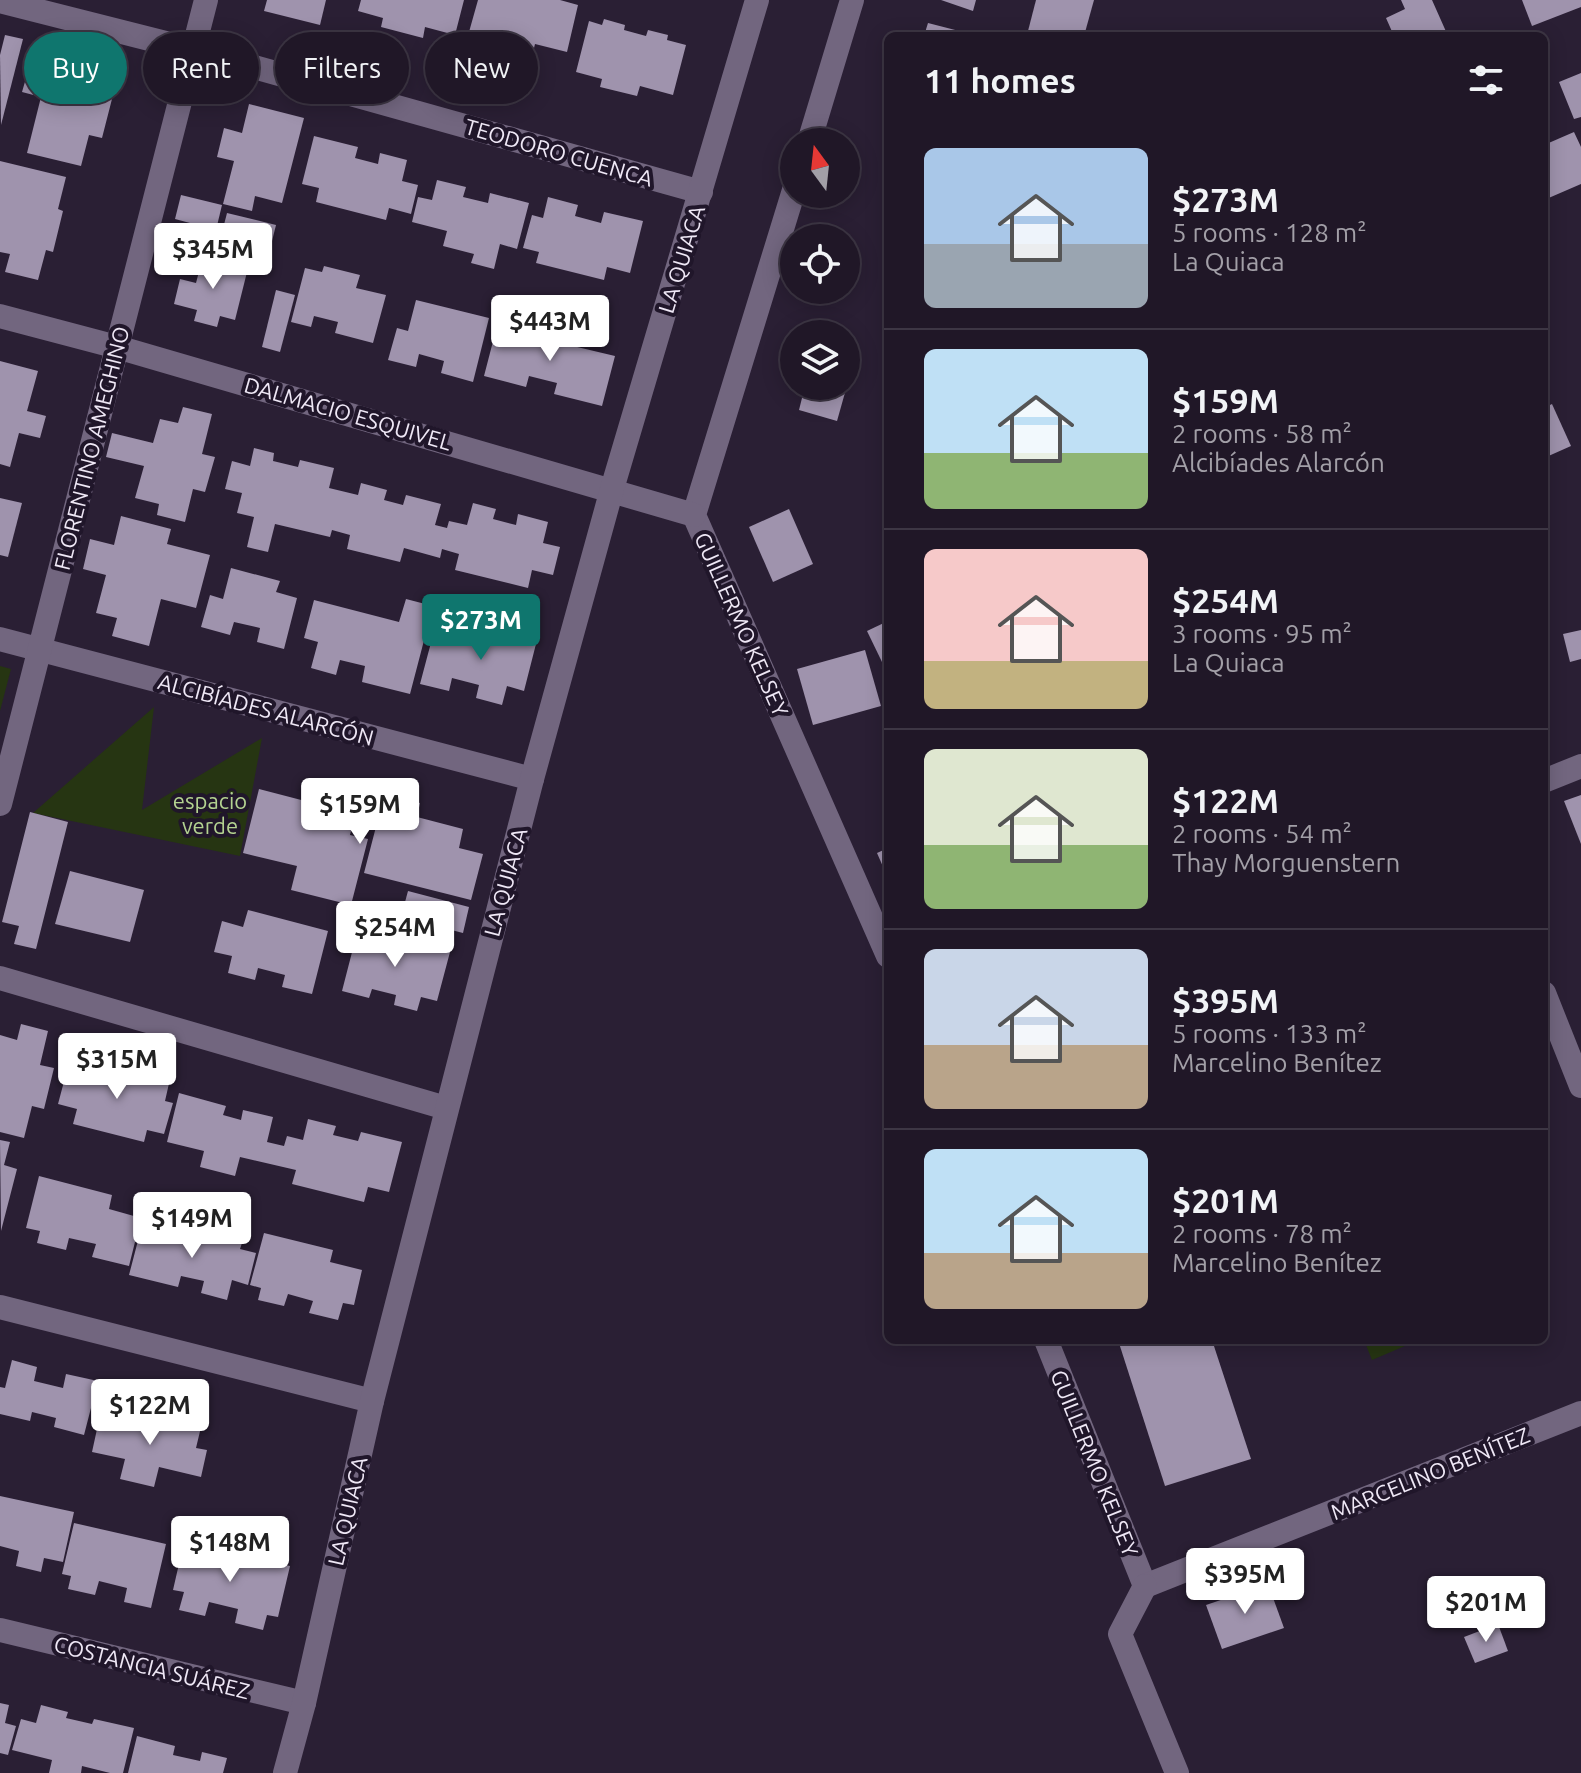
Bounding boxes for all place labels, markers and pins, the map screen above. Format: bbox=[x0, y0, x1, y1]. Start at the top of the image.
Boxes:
pin: $345M bbox=[157, 223, 269, 291]
pin: $443M bbox=[494, 295, 606, 363]
pin: $273M bbox=[425, 594, 537, 662]
pin: $159M bbox=[304, 778, 416, 846]
pin: $254M bbox=[339, 901, 451, 969]
pin: $315M bbox=[61, 1033, 173, 1101]
pin: $149M bbox=[136, 1192, 248, 1260]
pin: $122M bbox=[94, 1379, 206, 1447]
pin: $148M bbox=[174, 1516, 286, 1584]
pin: $395M bbox=[1189, 1548, 1301, 1616]
pin: $201M bbox=[1430, 1576, 1542, 1644]

